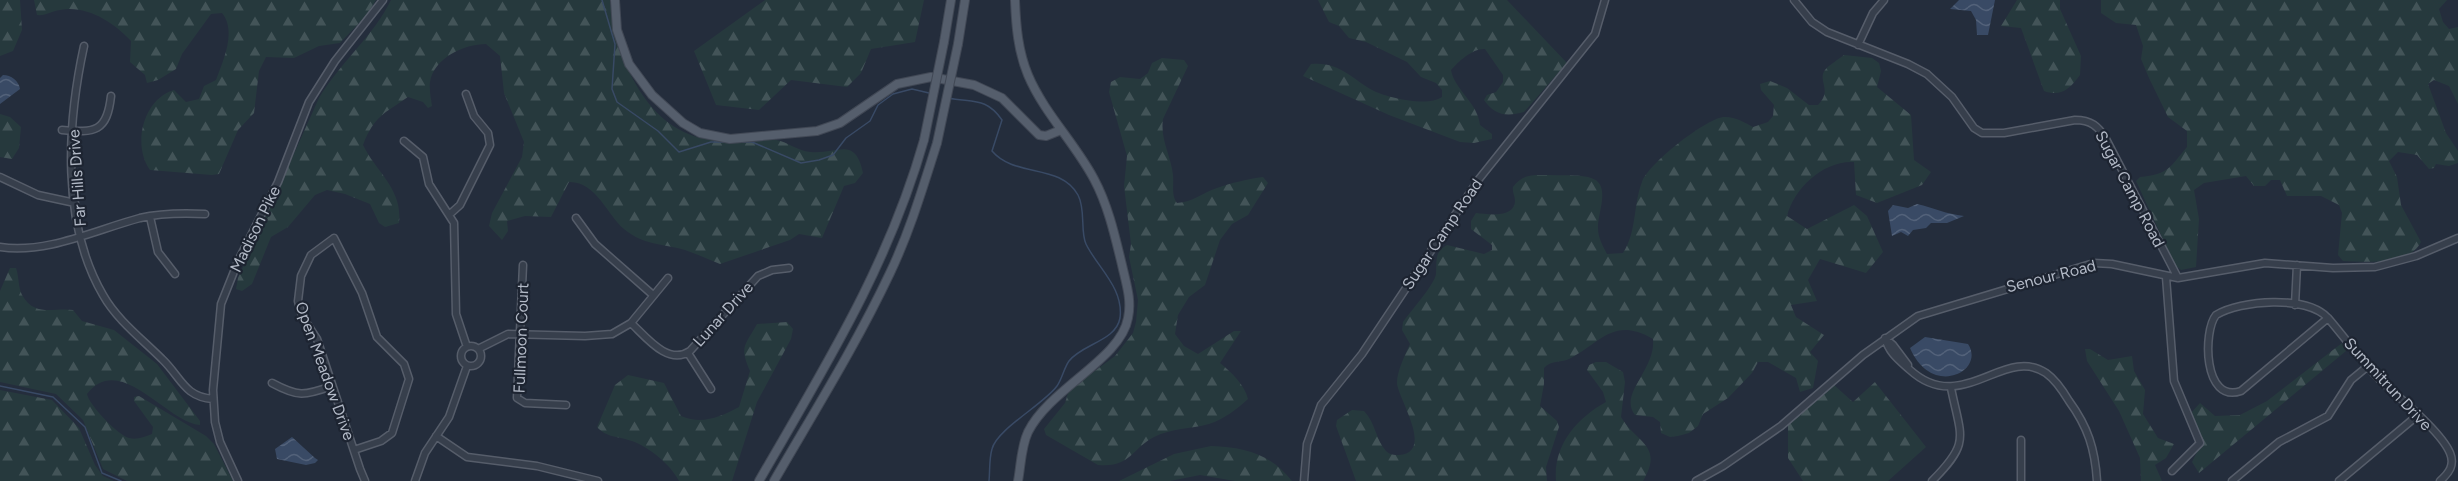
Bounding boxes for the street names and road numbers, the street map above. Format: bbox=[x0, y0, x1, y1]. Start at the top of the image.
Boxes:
street label: Sugar Camp Road bbox=[2091, 127, 2169, 251]
street label: Far Hills Drive bbox=[64, 129, 90, 227]
street label: Sugar Camp Road bbox=[1398, 175, 1486, 293]
street label: Madison Pike bbox=[226, 182, 284, 275]
street label: Senour Road bbox=[2004, 256, 2098, 296]
street label: Lunar Drive bbox=[689, 277, 757, 350]
street label: Fullmoon Court bbox=[510, 282, 532, 394]
street label: Open Meadow Drive bbox=[291, 299, 359, 443]
street label: Summitrun Drive bbox=[2340, 334, 2436, 435]

